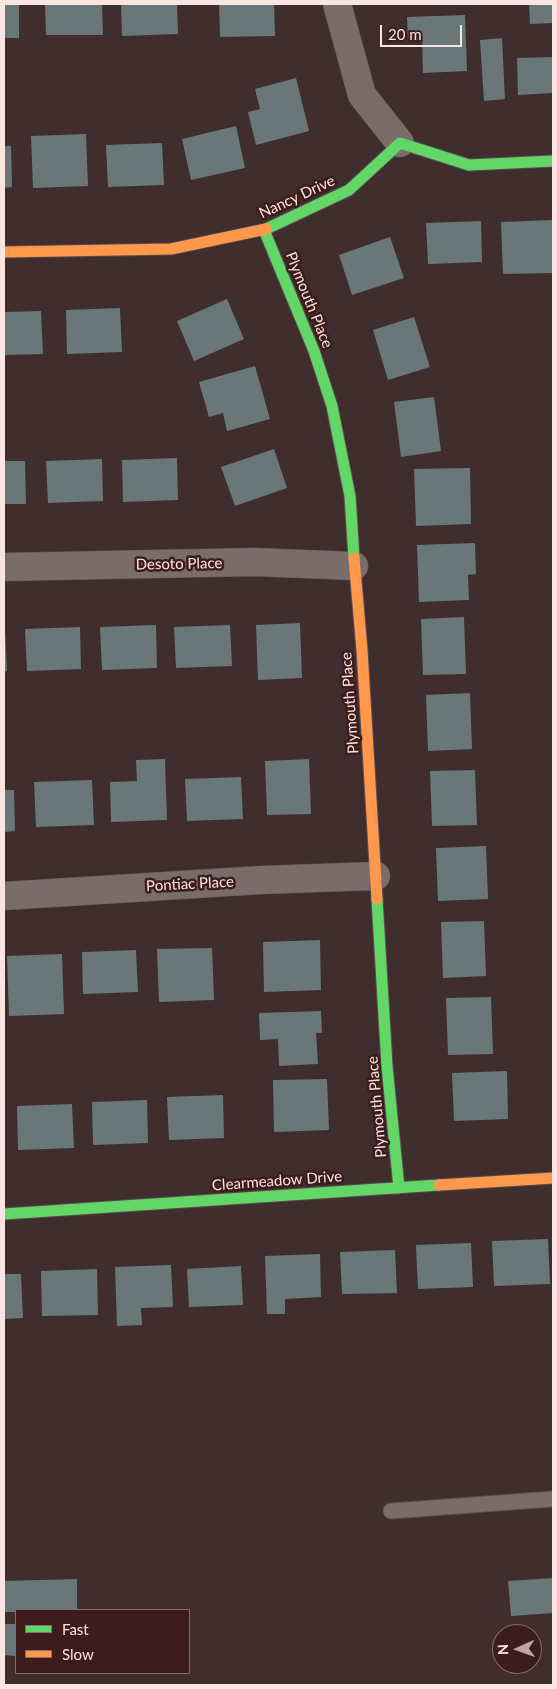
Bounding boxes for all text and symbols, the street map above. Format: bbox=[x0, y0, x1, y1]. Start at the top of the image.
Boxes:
scale bar bbox=[382, 15, 464, 47]
text: 20 m bbox=[388, 25, 422, 43]
street label: Nancy Drive bbox=[256, 172, 338, 222]
street label: Plymouth Place bbox=[282, 249, 336, 351]
street label: Desoto Place bbox=[136, 554, 222, 574]
street label: Plymouth Place bbox=[337, 652, 363, 754]
street label: Pontiac Place bbox=[146, 873, 234, 895]
street label: Plymouth Place bbox=[364, 1055, 390, 1159]
street label: Clearmeadow Drive bbox=[211, 1167, 343, 1195]
legend bbox=[15, 1609, 190, 1674]
text: Fast bbox=[62, 1620, 89, 1638]
north arrow bbox=[492, 1624, 542, 1674]
text: N bbox=[494, 1644, 511, 1655]
text: Slow bbox=[62, 1645, 94, 1663]

